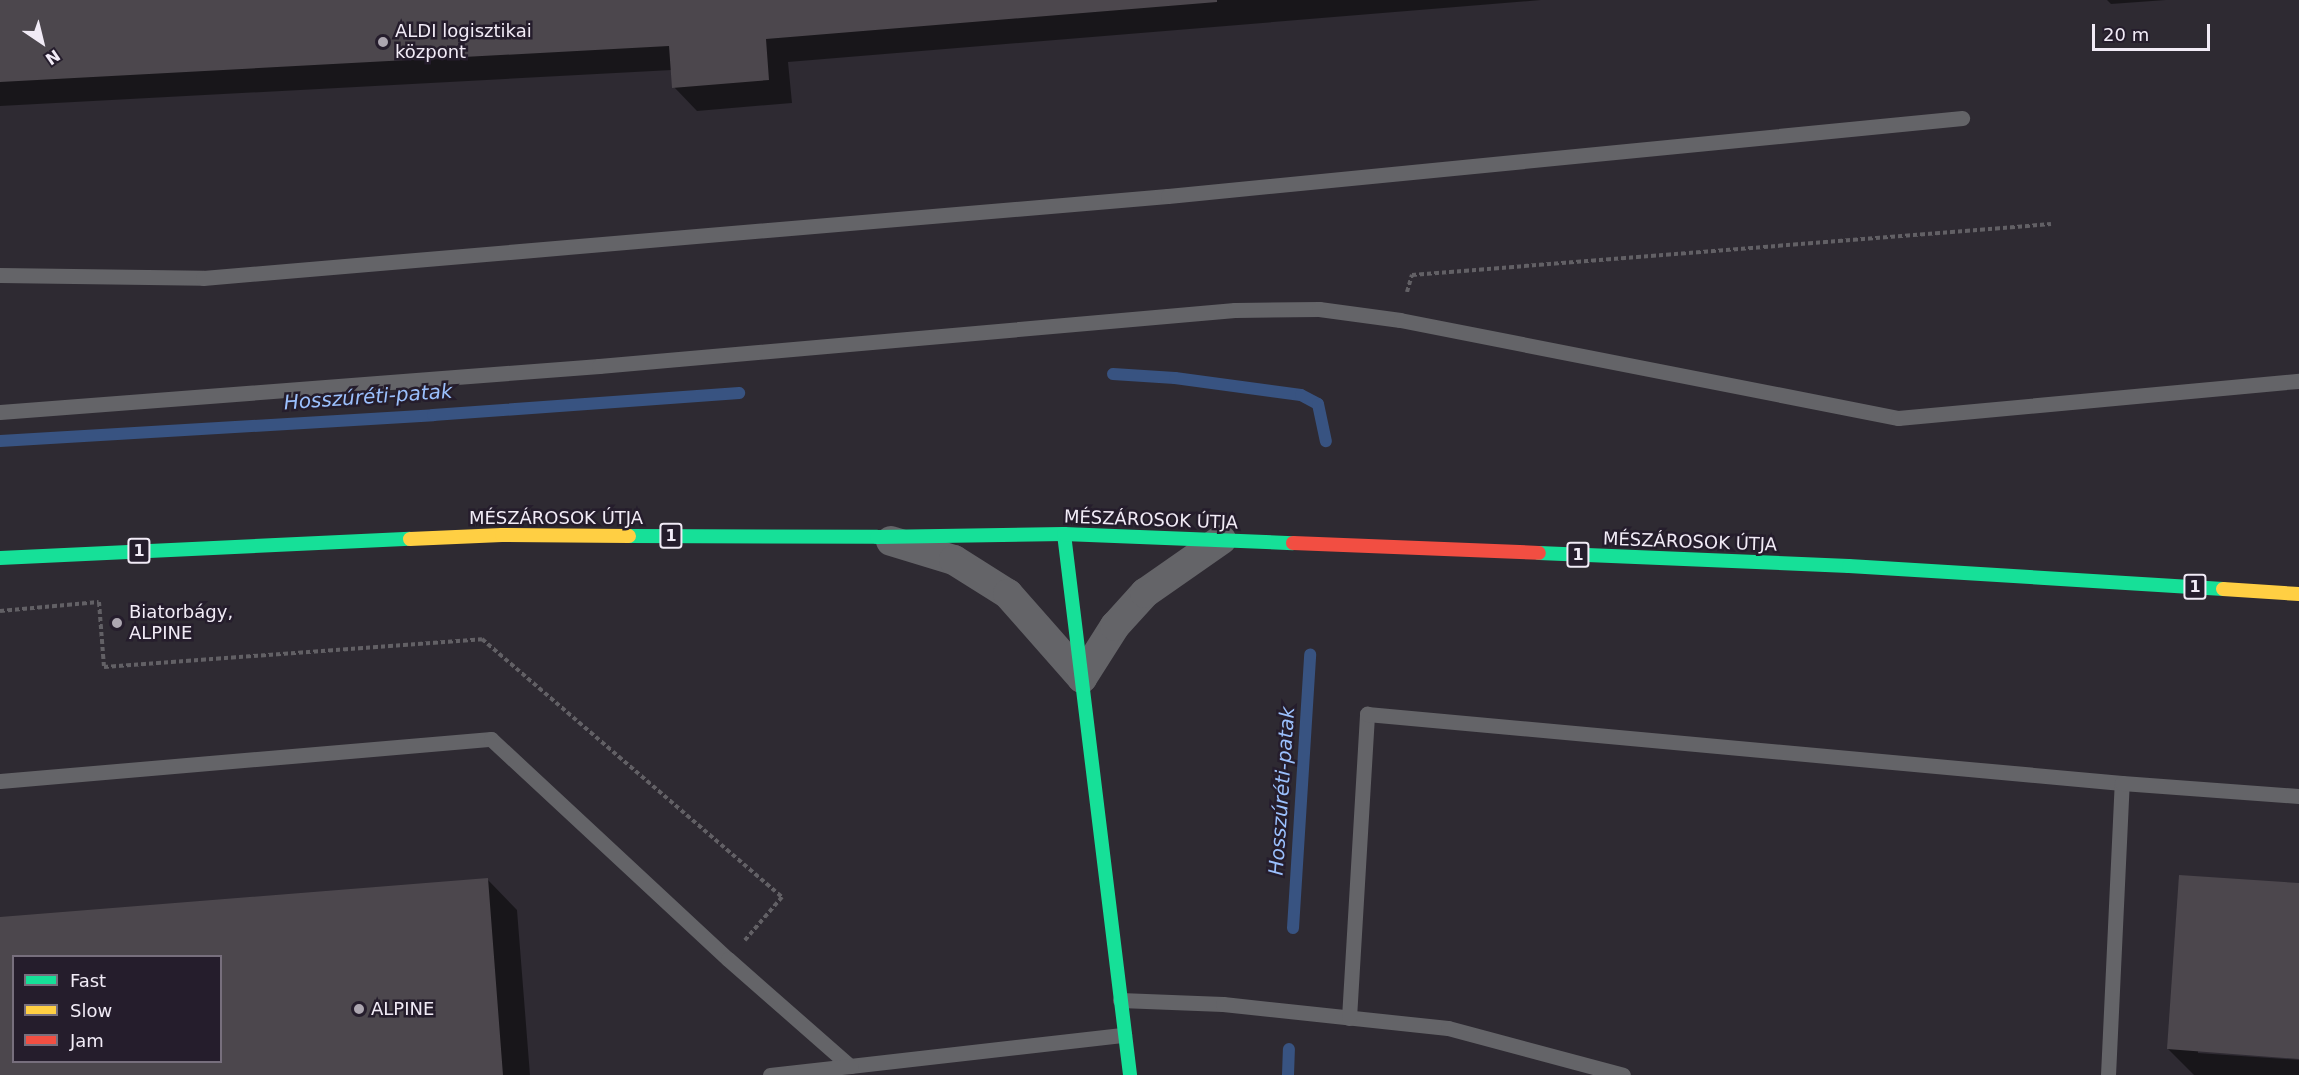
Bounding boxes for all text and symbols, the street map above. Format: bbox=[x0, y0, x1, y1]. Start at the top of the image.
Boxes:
north arrow bbox=[12, 12, 72, 72]
scale bar bbox=[2095, 12, 2214, 50]
place label: ALDI logisztikai központ bbox=[395, 21, 532, 63]
text: 20 m bbox=[2103, 24, 2149, 45]
marker: ALDI logisztikai központ bbox=[376, 35, 390, 49]
text: N bbox=[42, 46, 64, 69]
water label: Hosszúréti-patak bbox=[283, 379, 453, 415]
street label: MÉSZÁROSOK ÚTJA bbox=[1064, 506, 1238, 534]
street label: MÉSZÁROSOK ÚTJA bbox=[469, 507, 643, 529]
road number: 1 bbox=[659, 523, 683, 549]
street label: MÉSZÁROSOK ÚTJA bbox=[1603, 528, 1777, 556]
road number: 1 bbox=[127, 538, 151, 564]
road number: 1 bbox=[1566, 542, 1590, 568]
road number: 1 bbox=[2183, 574, 2207, 600]
place label: Biatorbágy, ALPINE bbox=[129, 602, 233, 644]
marker: Biatorbágy, ALPINE bbox=[110, 616, 124, 630]
water label: Hosszúréti-patak bbox=[1264, 706, 1300, 876]
legend bbox=[12, 955, 222, 1063]
text: Fast bbox=[70, 970, 106, 991]
place label: ALPINE bbox=[371, 998, 434, 1020]
text: Slow bbox=[70, 1000, 112, 1021]
marker: ALPINE bbox=[352, 1002, 366, 1016]
text: Jam bbox=[70, 1030, 104, 1051]

